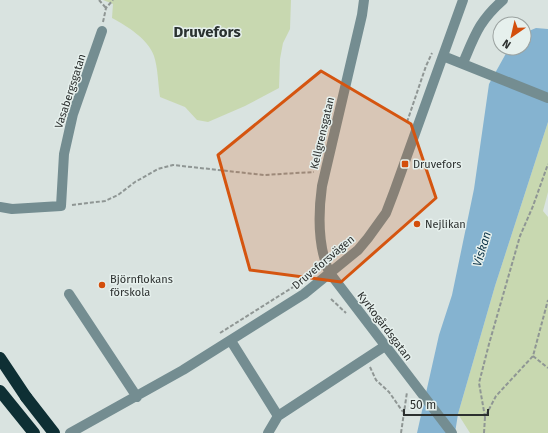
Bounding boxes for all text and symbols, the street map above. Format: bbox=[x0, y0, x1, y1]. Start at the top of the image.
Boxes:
north arrow bbox=[492, 16, 532, 56]
district label: Druvefors bbox=[173, 23, 241, 41]
text: N bbox=[500, 36, 513, 51]
street label: Vasabergsgatan bbox=[52, 52, 89, 130]
street label: Kellgrensgatan bbox=[308, 96, 337, 171]
place label: Druvefors bbox=[413, 158, 461, 171]
marker: Druvefors bbox=[400, 159, 410, 169]
place label: Nejlikan bbox=[425, 218, 466, 231]
marker: Nejlikan bbox=[412, 219, 422, 229]
water label: Viskan bbox=[470, 230, 494, 268]
street label: Druveforsvägen bbox=[290, 233, 357, 292]
place label: Björnflokans förskola bbox=[110, 273, 173, 299]
marker: Björnflokans förskola bbox=[97, 280, 107, 290]
street label: Kyrkogårdsgatan bbox=[354, 289, 415, 363]
scale bar bbox=[404, 391, 488, 417]
text: 50 m bbox=[410, 398, 436, 412]

